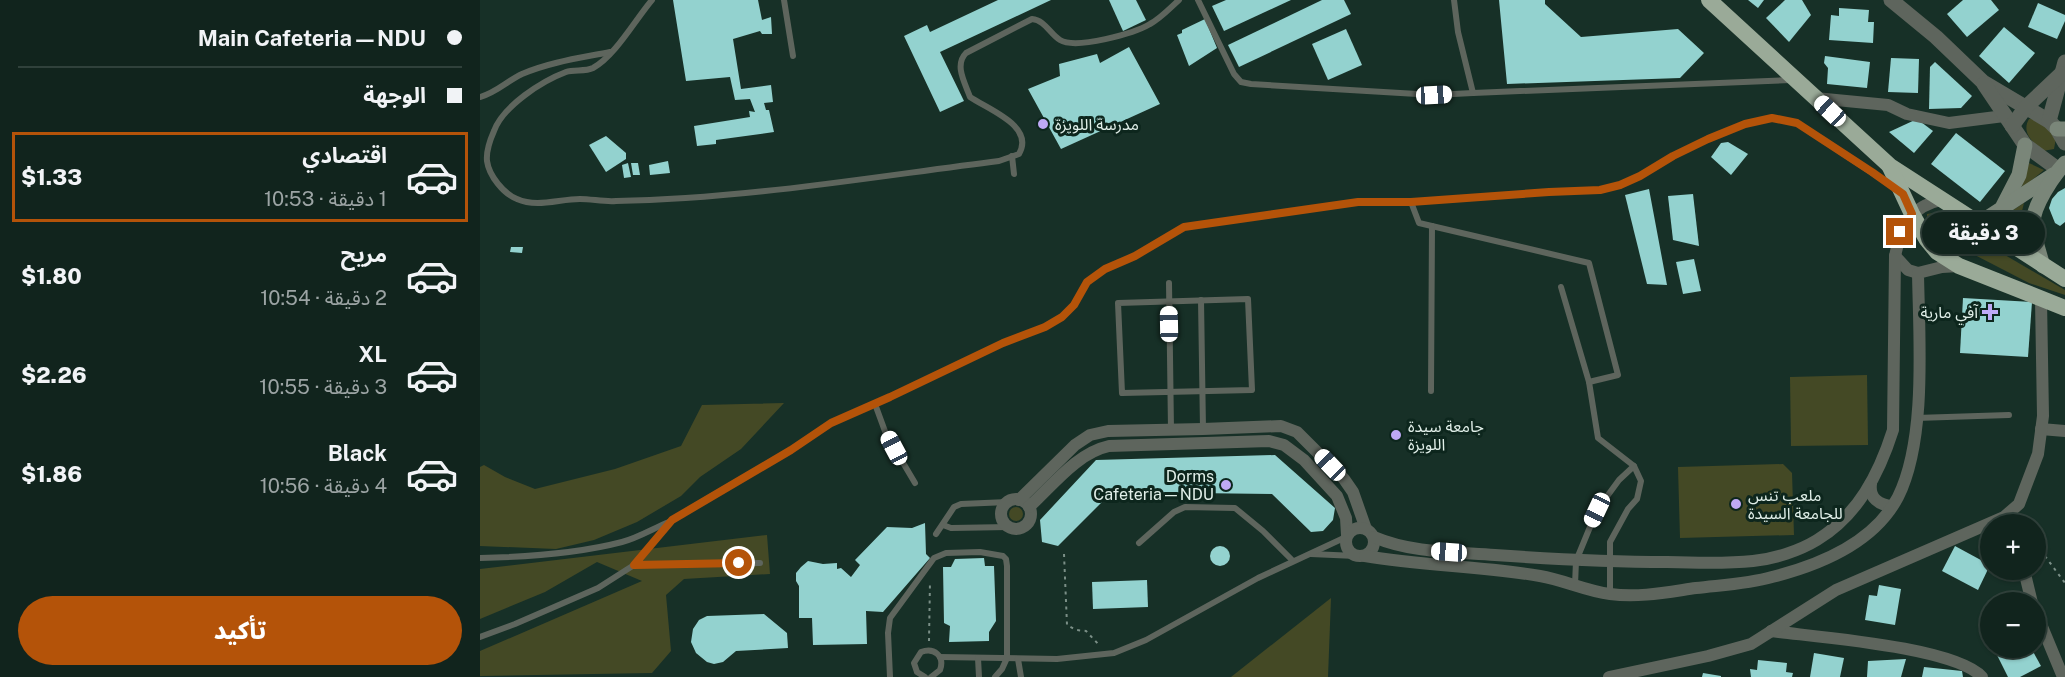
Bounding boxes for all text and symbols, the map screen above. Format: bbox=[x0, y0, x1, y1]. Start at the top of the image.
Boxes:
text: Main Cafeteria—NDU bbox=[198, 25, 426, 51]
text: الوجهة bbox=[363, 82, 426, 108]
car bbox=[1416, 85, 1452, 105]
car bbox=[1811, 92, 1849, 130]
place label: مدرسة اللويزة bbox=[1055, 115, 1139, 134]
marker: مدرسة اللويزة bbox=[1036, 117, 1050, 131]
text: اقتصادي bbox=[302, 142, 387, 168]
icon: car bbox=[405, 150, 459, 204]
text: $1.33 bbox=[21, 164, 82, 190]
text: 1 دقيقة · 10:53 bbox=[264, 187, 387, 211]
callout: 3 دقيقة bbox=[1921, 211, 2044, 253]
route end bbox=[1886, 218, 1913, 245]
text: 3 دقيقة bbox=[1948, 221, 2019, 245]
text: مريح bbox=[341, 241, 387, 267]
icon: car bbox=[405, 249, 459, 303]
text: $1.80 bbox=[21, 263, 82, 289]
text: 2 دقيقة · 10:54 bbox=[260, 286, 387, 310]
place label: آفي مارية bbox=[1920, 303, 1979, 325]
marker: آفي مارية bbox=[1983, 305, 1997, 319]
car bbox=[1160, 306, 1178, 342]
text: XL bbox=[359, 341, 387, 367]
icon: car bbox=[405, 348, 459, 402]
text: $2.26 bbox=[21, 362, 87, 388]
text: 3 دقيقة · 10:55 bbox=[259, 375, 387, 399]
place label: جامعة سيدة اللويزة bbox=[1408, 417, 1484, 454]
car bbox=[878, 428, 910, 468]
marker: جامعة سيدة اللويزة bbox=[1389, 428, 1403, 442]
text: Black bbox=[328, 440, 387, 466]
car bbox=[1311, 446, 1349, 484]
icon: car bbox=[405, 447, 459, 501]
text: $1.86 bbox=[21, 461, 82, 487]
place label: Dorms Cafeteria—NDU bbox=[1093, 467, 1214, 504]
text: 4 دقيقة · 10:56 bbox=[260, 474, 387, 498]
marker: Dorms Cafeteria—NDU bbox=[1219, 478, 1233, 492]
place label: ملعب تنس للجامعة السيدة bbox=[1748, 486, 1843, 523]
car bbox=[1581, 490, 1613, 530]
marker: ملعب تنس للجامعة السيدة bbox=[1729, 497, 1743, 511]
map controls bbox=[1980, 514, 2046, 658]
button: + bbox=[1980, 514, 2046, 580]
car bbox=[1430, 542, 1468, 562]
route start bbox=[725, 549, 752, 576]
button: − bbox=[1980, 592, 2046, 658]
button: تأكيد bbox=[18, 596, 462, 665]

